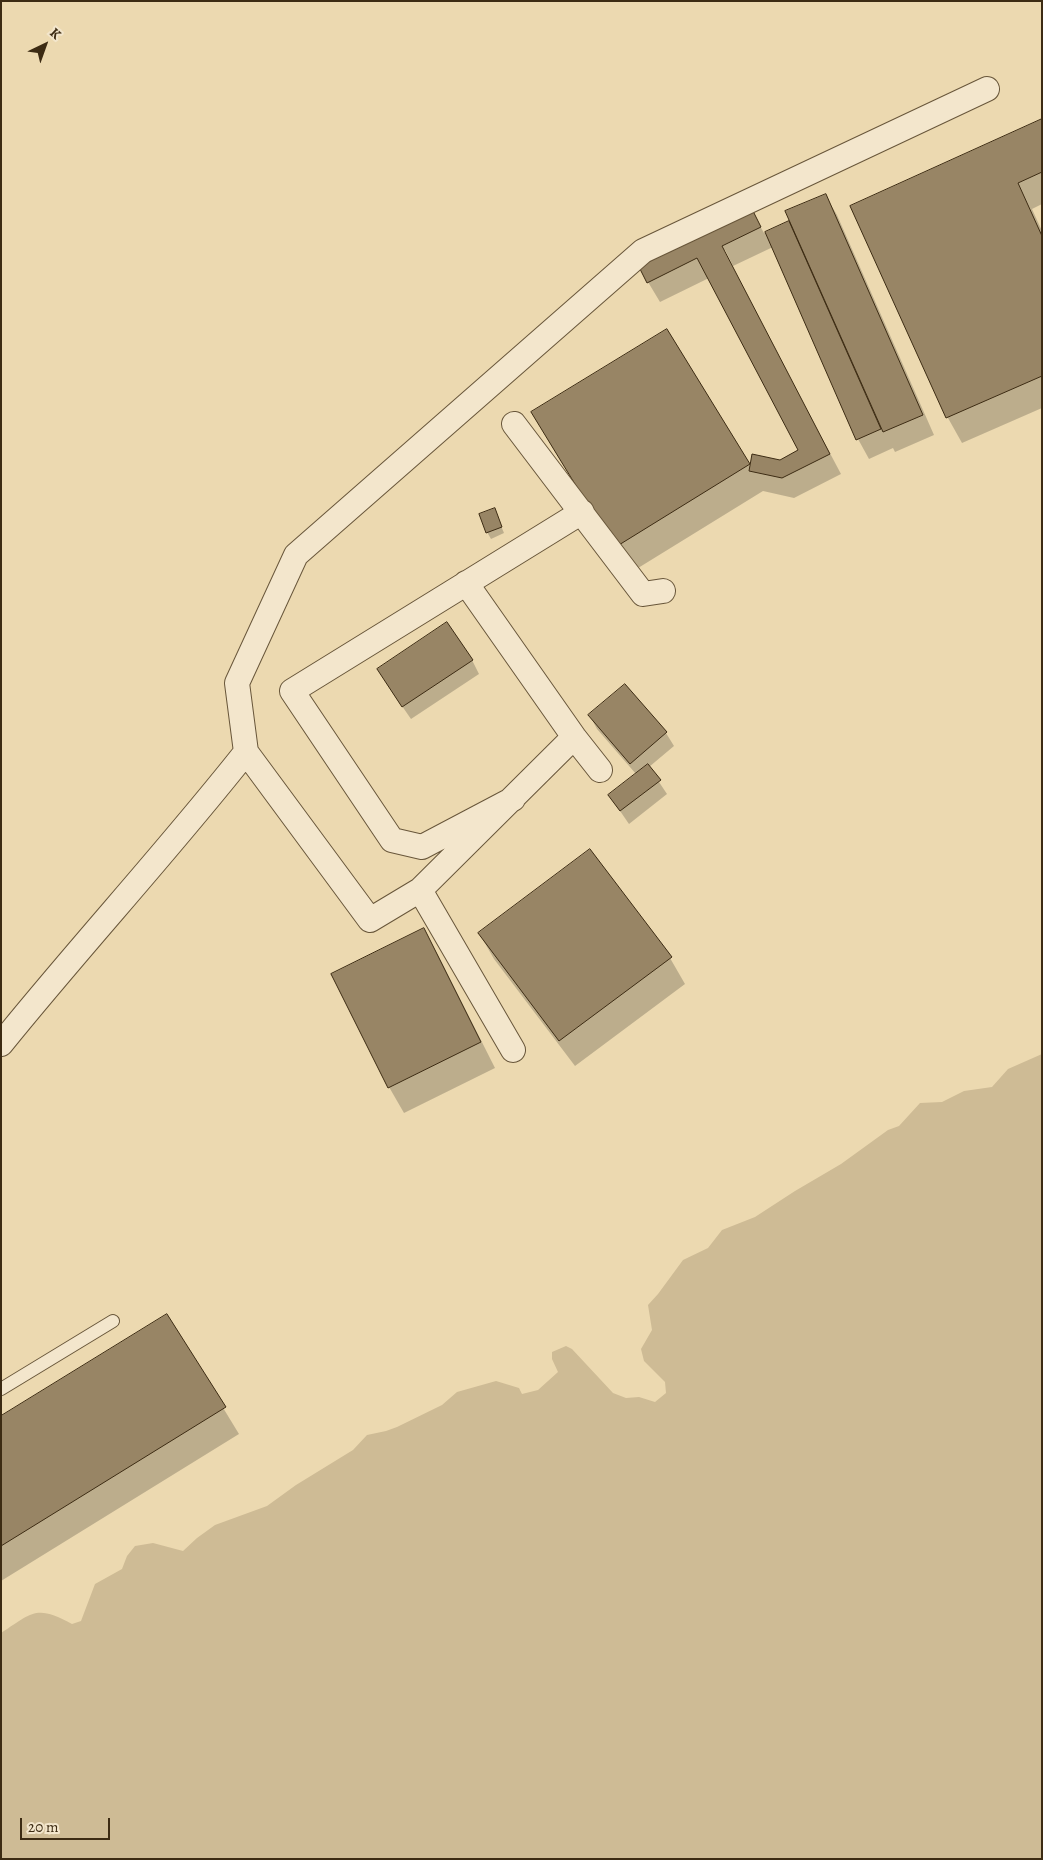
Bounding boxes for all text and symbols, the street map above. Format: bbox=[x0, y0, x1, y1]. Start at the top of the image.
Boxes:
north arrow bbox=[20, 20, 70, 70]
text: K bbox=[46, 23, 65, 44]
scale bar bbox=[22, 1808, 112, 1840]
text: 20 m bbox=[28, 1817, 59, 1837]

